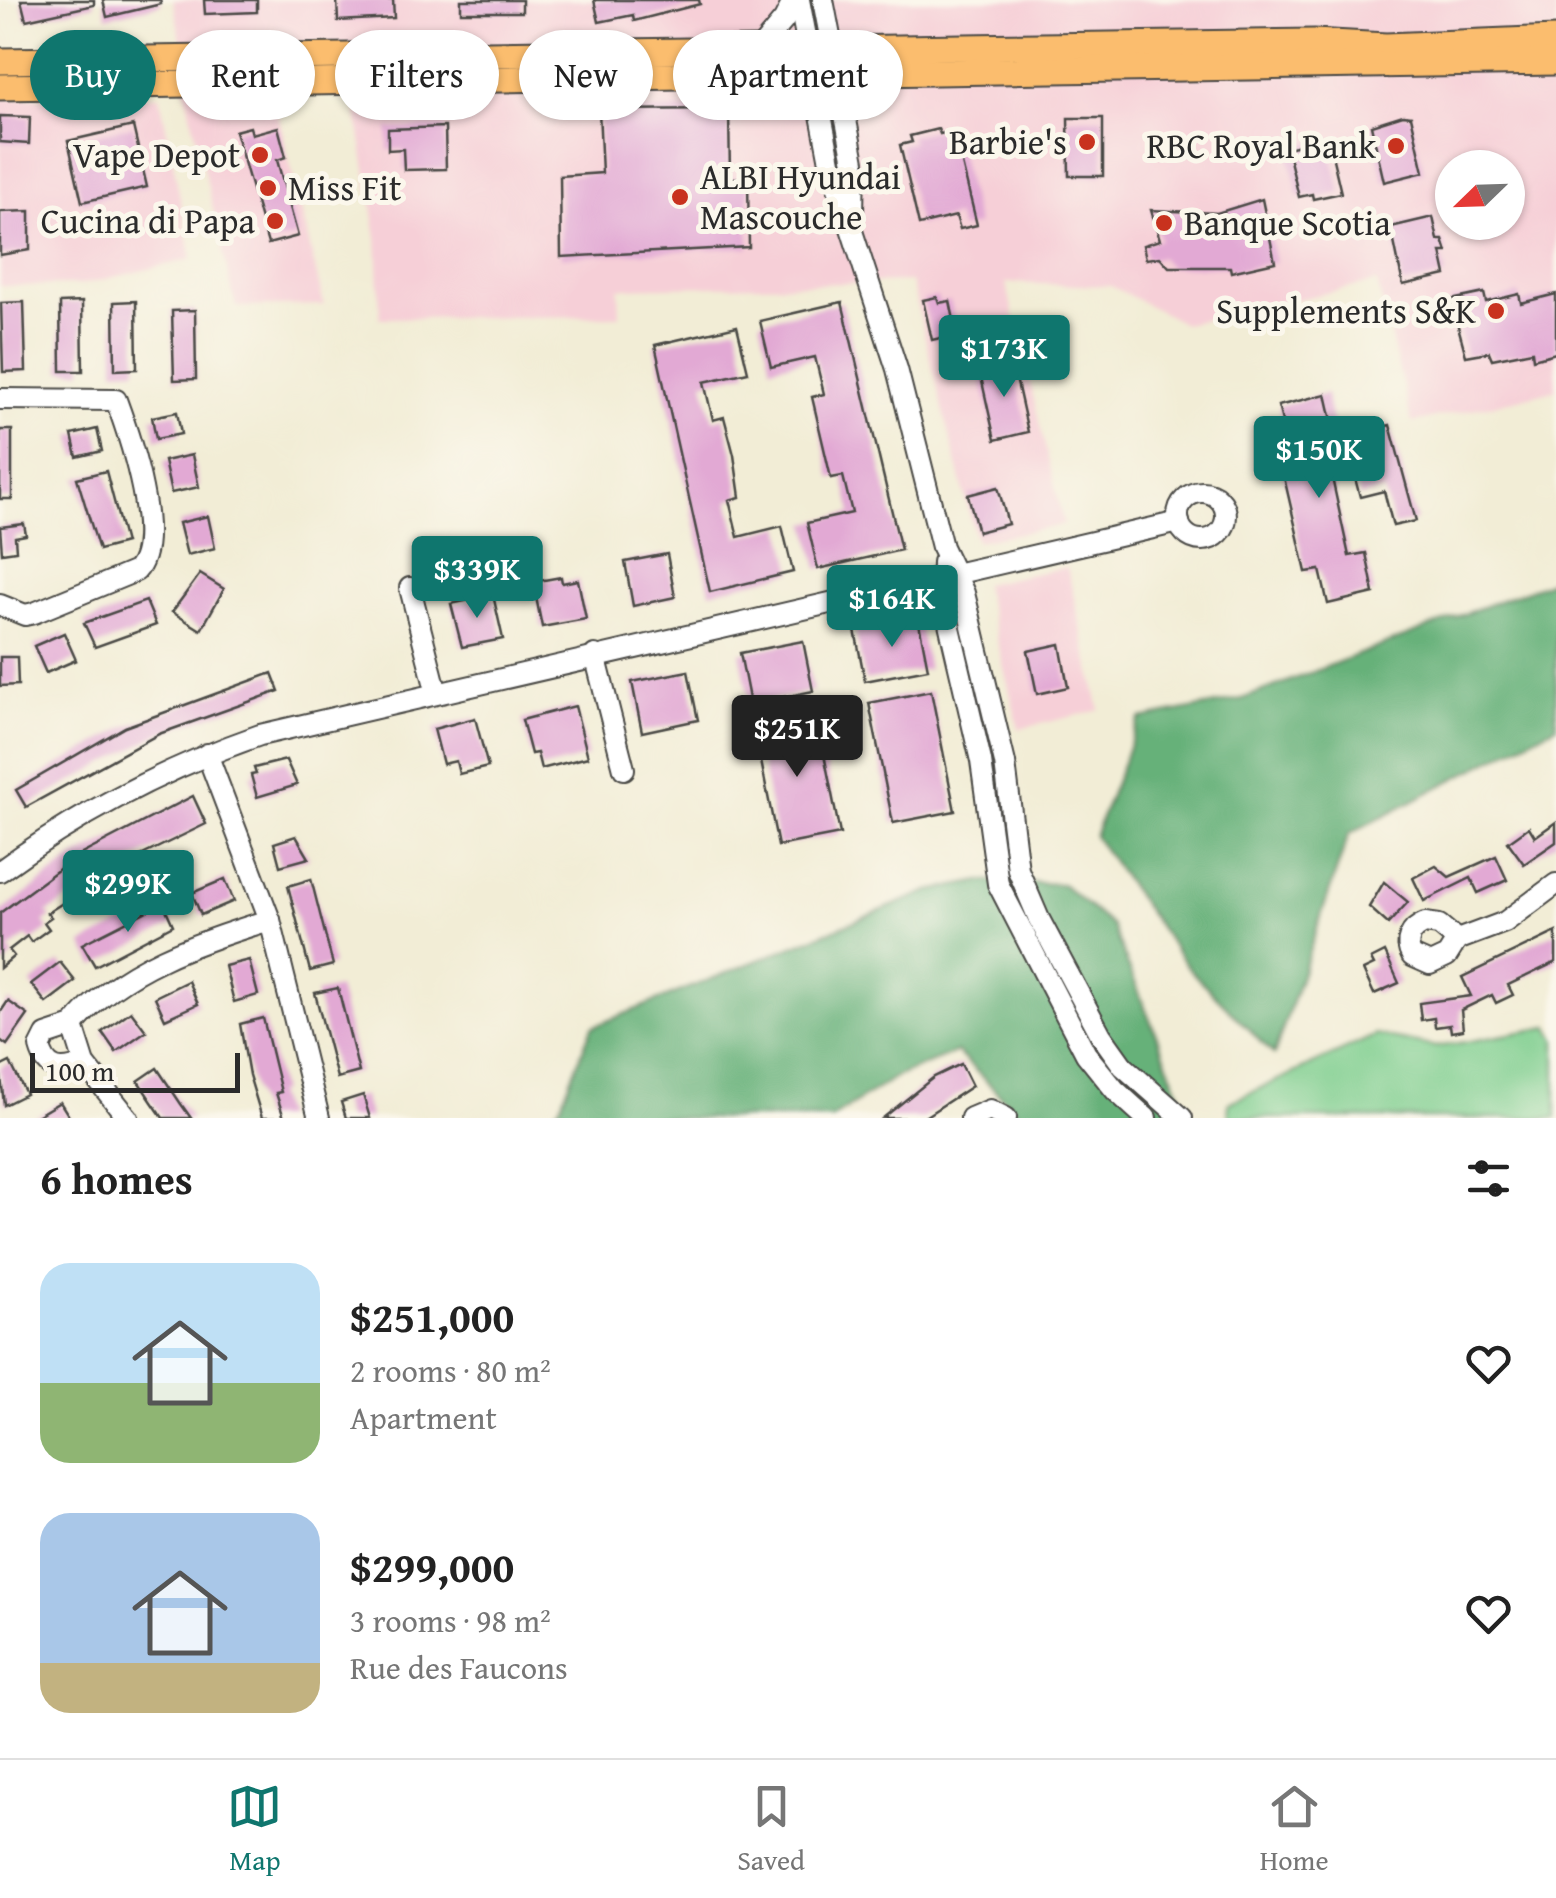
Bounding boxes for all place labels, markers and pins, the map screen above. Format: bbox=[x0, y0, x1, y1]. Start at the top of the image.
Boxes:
place label: Barbie's bbox=[949, 116, 1067, 167]
place label: RBC Royal Bank bbox=[1146, 120, 1376, 171]
place label: Vape Depot bbox=[73, 129, 240, 180]
marker: Barbie's bbox=[1076, 131, 1098, 153]
marker: RBC Royal Bank bbox=[1385, 135, 1407, 157]
marker: Vape Depot bbox=[249, 144, 271, 166]
place label: ALBI Hyundai Mascouche bbox=[700, 151, 901, 242]
place label: Miss Fit bbox=[288, 162, 401, 213]
marker: Miss Fit bbox=[257, 177, 279, 199]
marker: ALBI Hyundai Mascouche bbox=[669, 186, 691, 208]
place label: Cucina di Papa bbox=[41, 195, 255, 246]
place label: Banque Scotia bbox=[1184, 197, 1391, 248]
marker: Cucina di Papa bbox=[264, 210, 286, 232]
marker: Banque Scotia bbox=[1153, 212, 1175, 234]
place label: Supplements S&K bbox=[1216, 285, 1476, 336]
marker: Supplements S&K bbox=[1485, 300, 1507, 322]
pin: $173K bbox=[934, 315, 1074, 400]
pin: $150K bbox=[1249, 416, 1389, 501]
pin: $339K bbox=[407, 536, 547, 621]
pin: $164K bbox=[822, 565, 962, 650]
pin: $251K bbox=[727, 695, 867, 780]
pin: $299K bbox=[58, 850, 198, 935]

